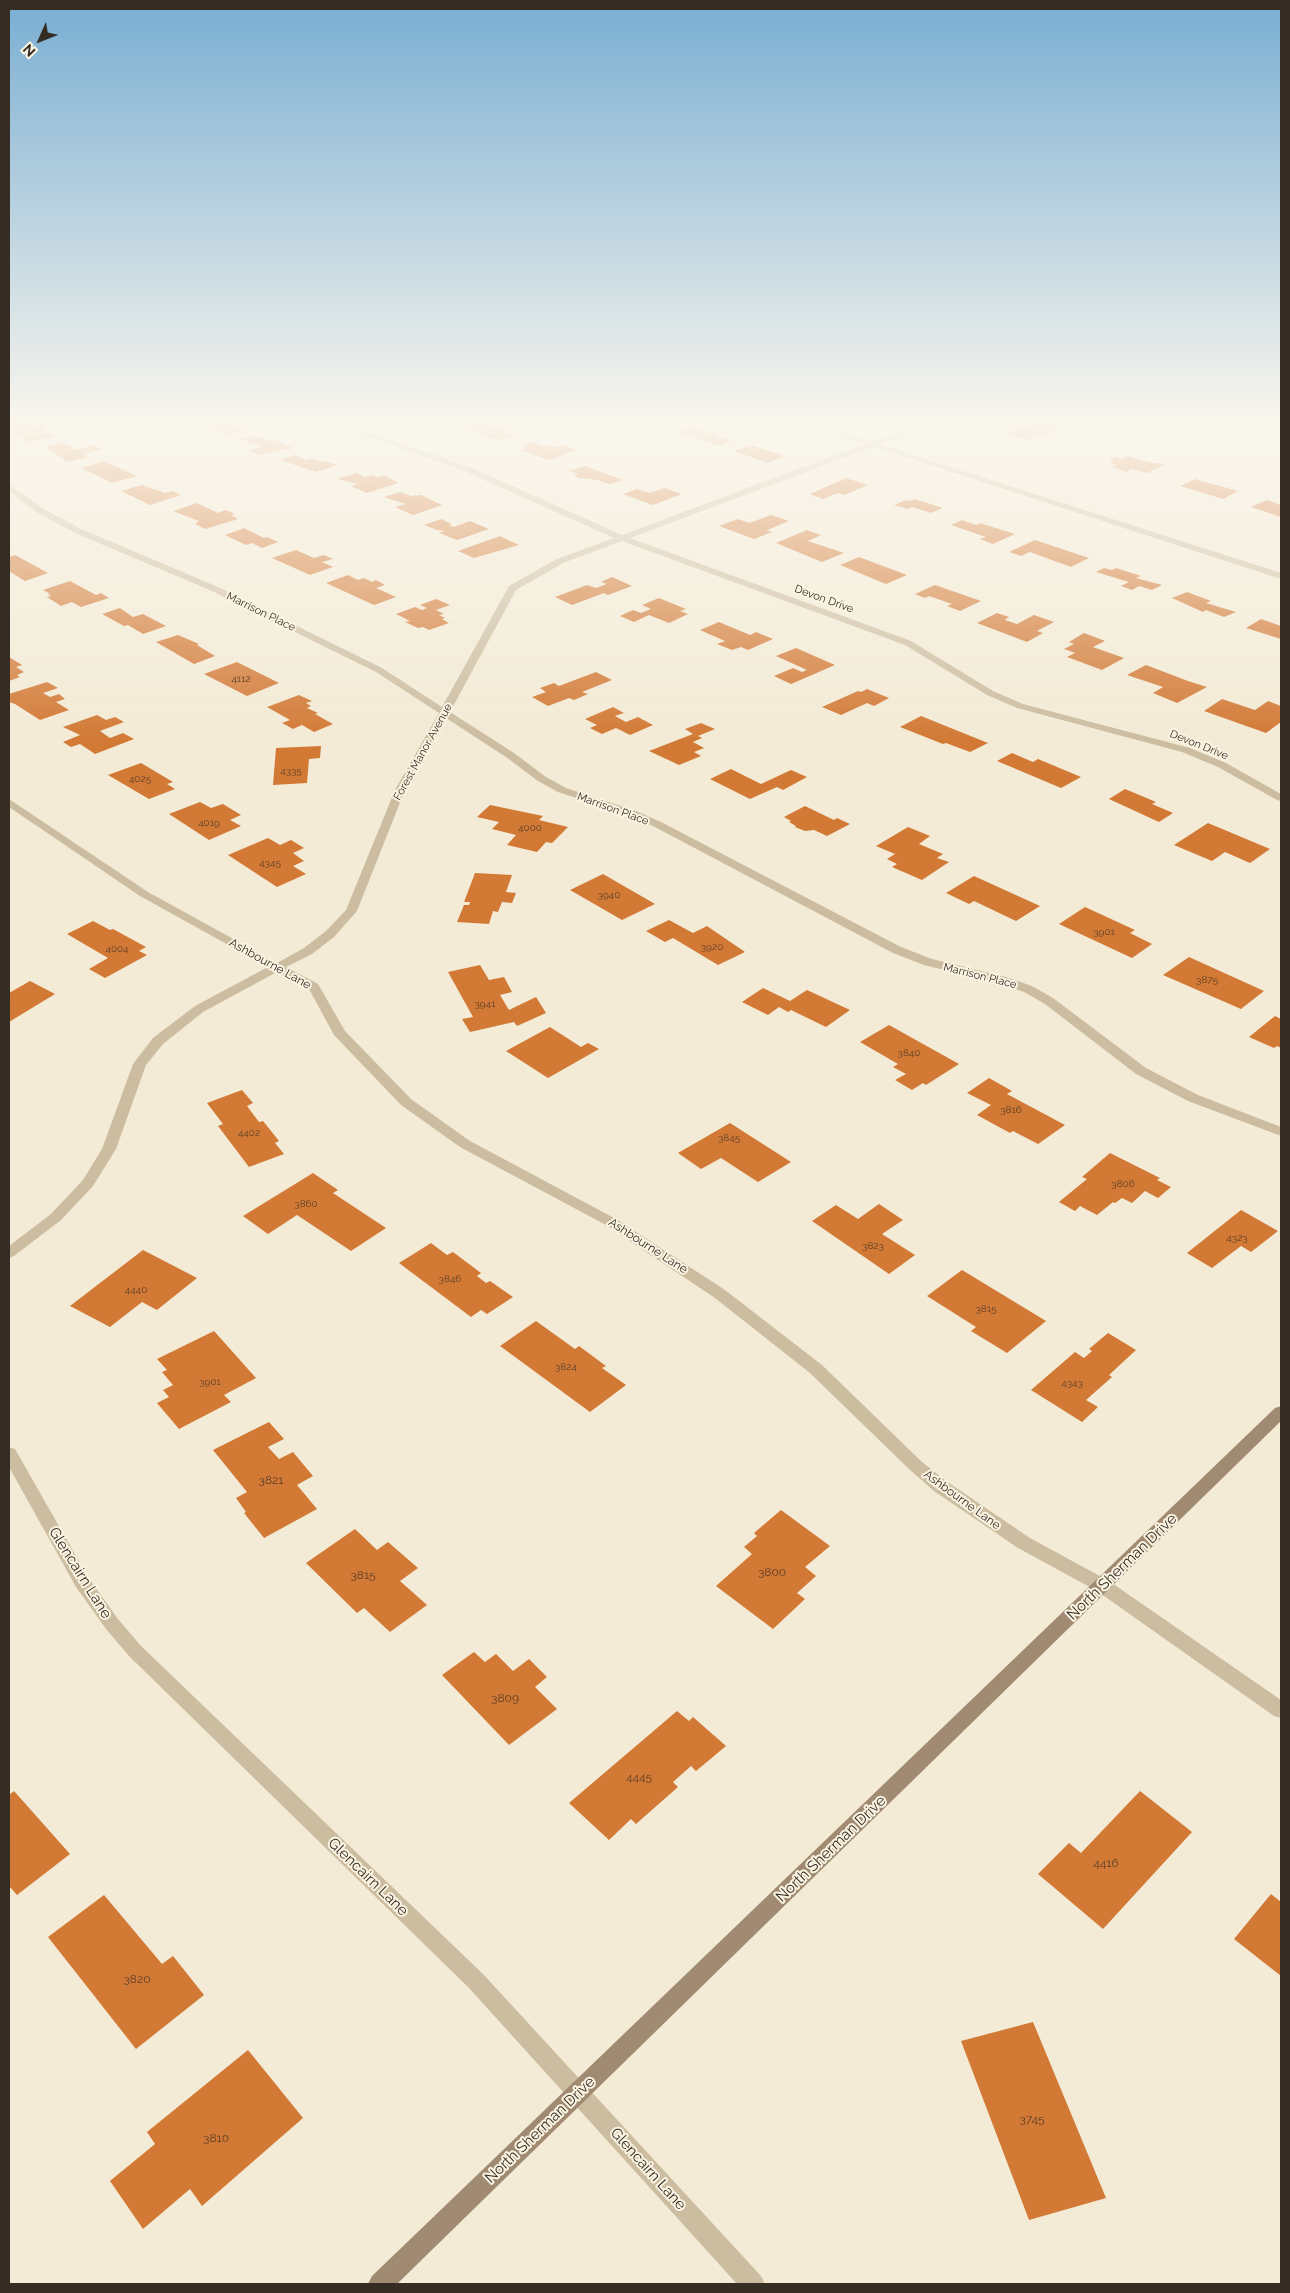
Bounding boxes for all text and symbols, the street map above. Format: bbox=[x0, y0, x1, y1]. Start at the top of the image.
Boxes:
north arrow bbox=[15, 15, 65, 65]
text: N bbox=[20, 41, 39, 60]
street label: Devon Drive bbox=[793, 582, 855, 616]
street label: Marrison Place bbox=[224, 590, 298, 634]
house number: 4112 bbox=[231, 673, 251, 685]
street label: Forest Manor Avenue bbox=[391, 701, 455, 803]
street label: Devon Drive bbox=[1168, 727, 1230, 763]
house number: 4335 bbox=[280, 765, 302, 777]
house number: 4025 bbox=[129, 773, 151, 785]
street label: Marrison Place bbox=[575, 790, 651, 828]
house number: 4019 bbox=[198, 817, 220, 829]
house number: 4000 bbox=[518, 822, 542, 834]
house number: 4345 bbox=[259, 857, 281, 869]
house number: 3940 bbox=[598, 889, 620, 901]
house number: 3901 bbox=[1093, 926, 1115, 938]
street label: Ashbourne Lane bbox=[227, 936, 313, 992]
house number: 3920 bbox=[701, 941, 723, 953]
house number: 4004 bbox=[105, 943, 129, 955]
street label: Marrison Place bbox=[942, 961, 1018, 991]
house number: 3875 bbox=[1196, 974, 1218, 986]
house number: 3941 bbox=[475, 998, 495, 1010]
house number: 3840 bbox=[898, 1047, 920, 1059]
house number: 3816 bbox=[1000, 1104, 1022, 1116]
house number: 4402 bbox=[238, 1127, 260, 1139]
house number: 3845 bbox=[718, 1132, 740, 1144]
house number: 3806 bbox=[1111, 1178, 1135, 1190]
house number: 3860 bbox=[294, 1198, 318, 1210]
street label: Ashbourne Lane bbox=[606, 1215, 690, 1277]
house number: 4323 bbox=[1226, 1232, 1248, 1244]
house number: 3823 bbox=[862, 1240, 884, 1252]
house number: 3846 bbox=[439, 1273, 461, 1285]
house number: 4440 bbox=[125, 1284, 147, 1296]
house number: 3815 bbox=[976, 1303, 996, 1315]
house number: 3824 bbox=[555, 1361, 577, 1373]
house number: 3901 bbox=[199, 1376, 221, 1388]
house number: 4343 bbox=[1061, 1377, 1083, 1389]
street label: Ashbourne Lane bbox=[921, 1467, 1003, 1533]
house number: 3821 bbox=[259, 1473, 283, 1487]
street label: North Sherman Drive bbox=[1063, 1510, 1181, 1624]
street label: Glencairn Lane bbox=[45, 1524, 115, 1622]
house number: 3800 bbox=[758, 1565, 786, 1579]
house number: 3815 bbox=[350, 1568, 376, 1582]
house number: 3809 bbox=[491, 1691, 519, 1705]
house number: 4445 bbox=[626, 1770, 652, 1784]
street label: North Sherman Drive bbox=[772, 1792, 890, 1906]
street label: Glencairn Lane bbox=[324, 1834, 412, 1920]
house number: 4416 bbox=[1093, 1856, 1119, 1870]
house number: 3820 bbox=[123, 1972, 151, 1986]
street label: North Sherman Drive bbox=[481, 2073, 599, 2187]
house number: 3745 bbox=[1019, 2112, 1045, 2126]
street label: Glencairn Lane bbox=[606, 2124, 690, 2214]
house number: 3810 bbox=[203, 2131, 229, 2145]

